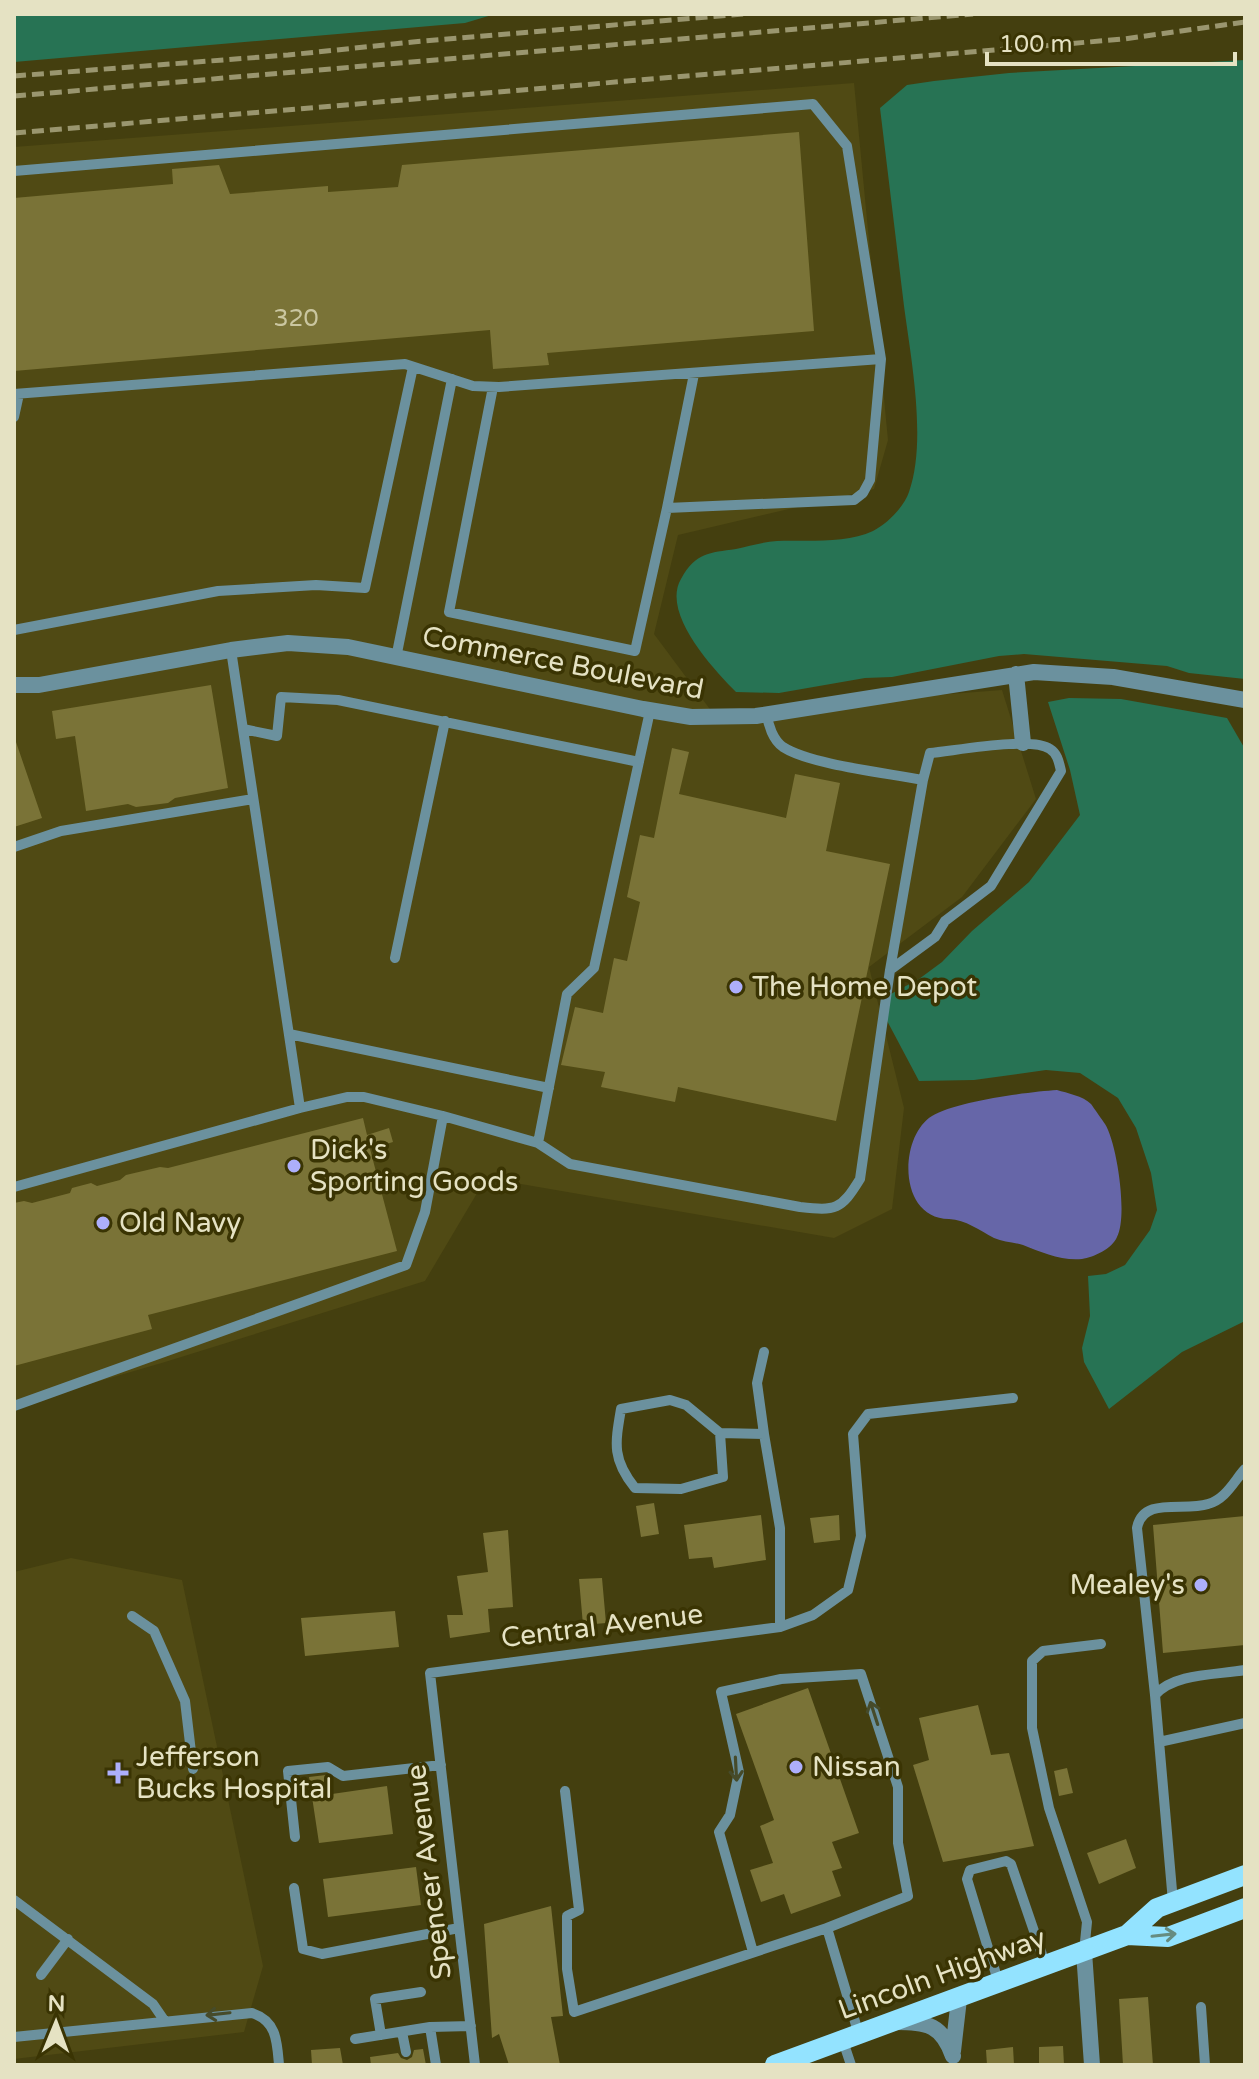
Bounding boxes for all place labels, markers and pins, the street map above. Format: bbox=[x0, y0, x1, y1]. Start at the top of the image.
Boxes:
place label: The Home Depot bbox=[752, 970, 978, 1004]
marker: The Home Depot bbox=[727, 978, 745, 996]
place label: Dick's Sporting Goods bbox=[310, 1133, 518, 1199]
marker: Dick's Sporting Goods bbox=[285, 1157, 303, 1175]
place label: Old Navy bbox=[119, 1206, 241, 1240]
marker: Old Navy bbox=[94, 1214, 112, 1232]
place label: Mealey's bbox=[1069, 1568, 1185, 1602]
marker: Mealey's bbox=[1192, 1576, 1210, 1594]
place label: Jefferson Bucks Hospital bbox=[136, 1740, 332, 1806]
place label: Nissan bbox=[812, 1750, 901, 1784]
marker: Nissan bbox=[787, 1758, 805, 1776]
marker: Jefferson Bucks Hospital bbox=[107, 1762, 129, 1784]

